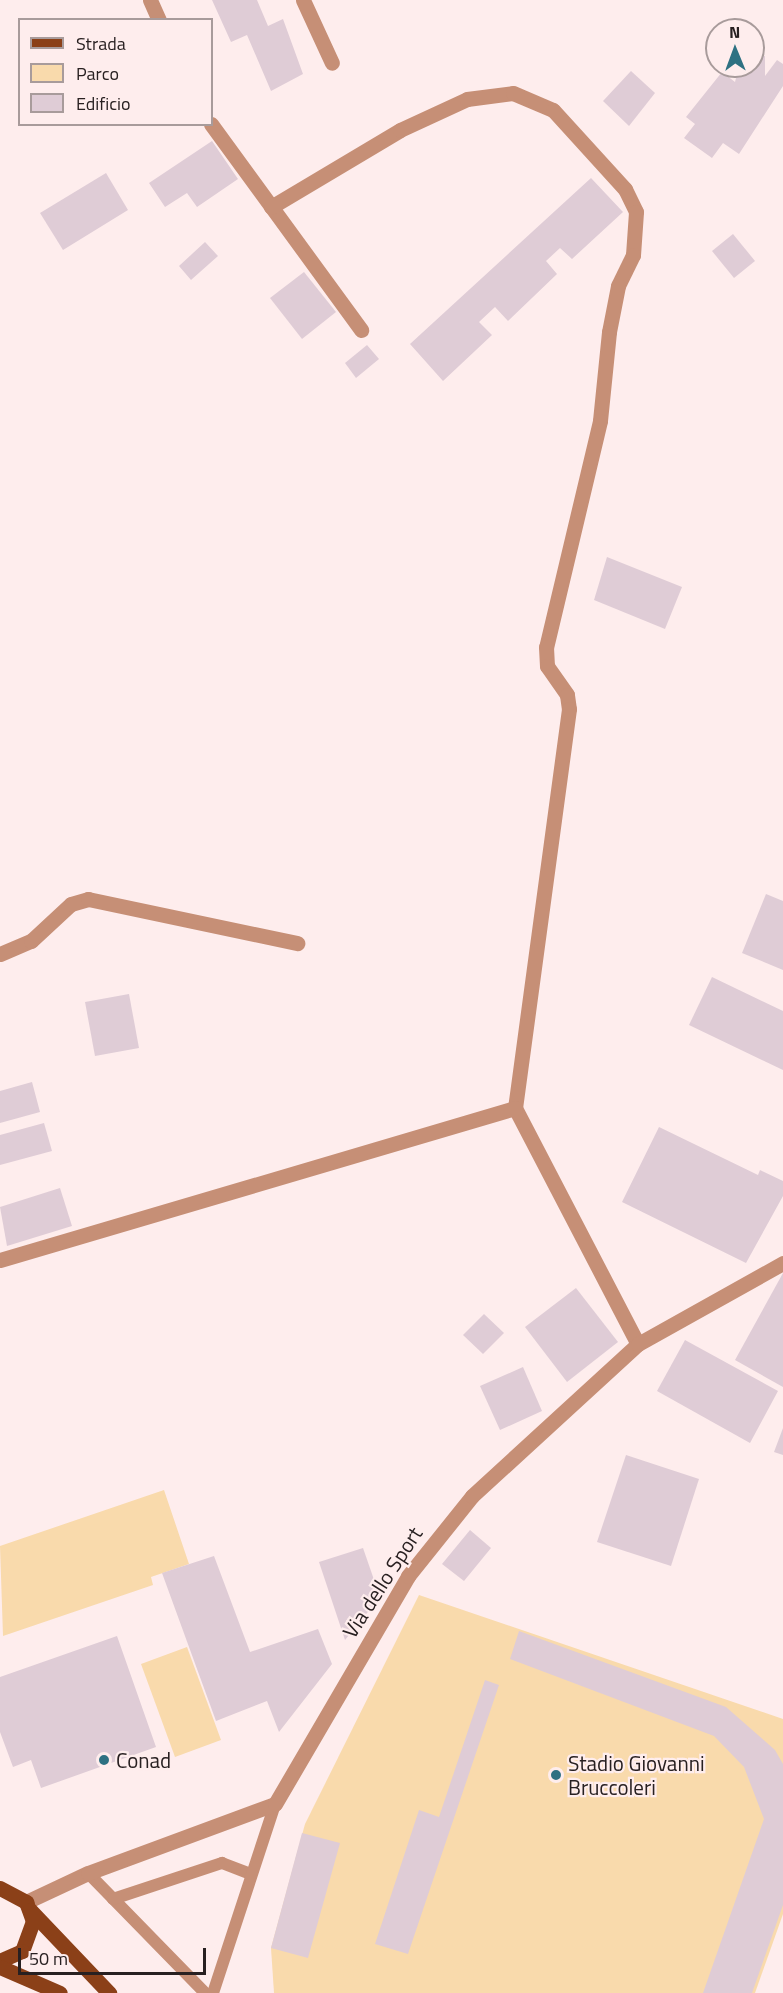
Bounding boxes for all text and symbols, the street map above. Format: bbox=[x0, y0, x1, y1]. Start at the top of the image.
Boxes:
legend bbox=[18, 18, 213, 126]
north arrow bbox=[705, 18, 765, 78]
text: N bbox=[729, 20, 740, 44]
text: Strada bbox=[76, 30, 126, 57]
text: Parco bbox=[76, 60, 119, 87]
text: Edificio bbox=[76, 90, 130, 117]
street label: Via dello Sport bbox=[337, 1522, 427, 1642]
place label: Conad bbox=[116, 1747, 171, 1773]
place label: Stadio Giovanni Bruccoleri bbox=[568, 1750, 705, 1800]
marker: Conad bbox=[97, 1753, 111, 1767]
marker: Stadio Giovanni Bruccoleri bbox=[549, 1768, 563, 1782]
scale bar bbox=[21, 1936, 208, 1974]
text: 50 m bbox=[29, 1945, 68, 1972]

